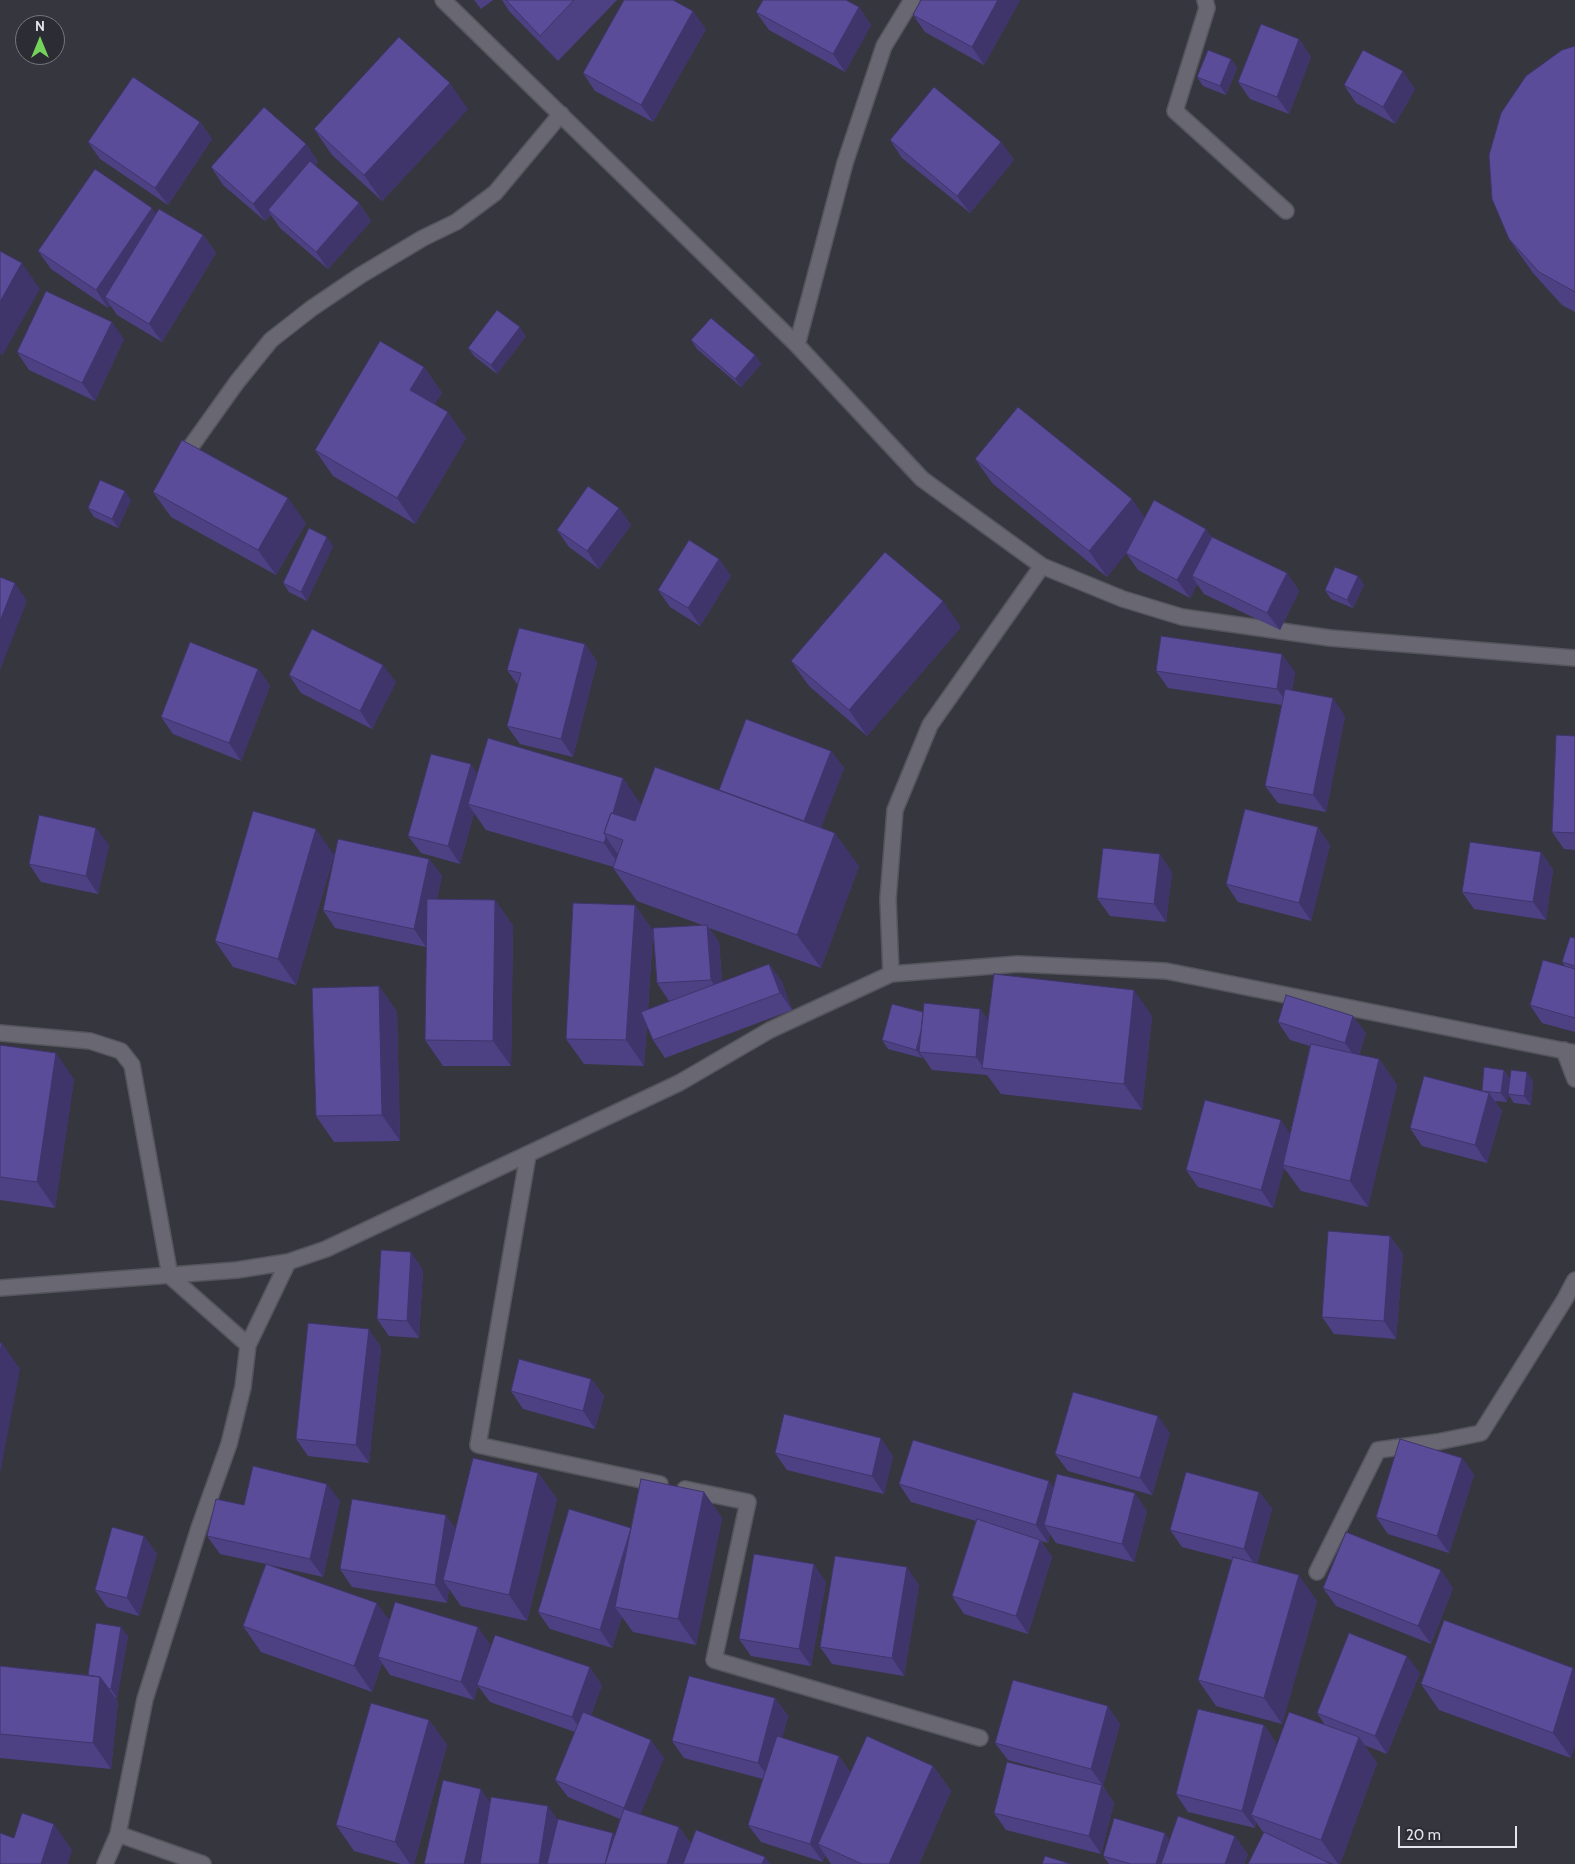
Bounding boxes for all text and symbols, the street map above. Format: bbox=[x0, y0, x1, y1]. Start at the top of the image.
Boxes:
north arrow bbox=[15, 15, 65, 65]
text: N bbox=[35, 17, 45, 35]
scale bar bbox=[1400, 1816, 1519, 1848]
text: 20 m bbox=[1406, 1826, 1441, 1844]

